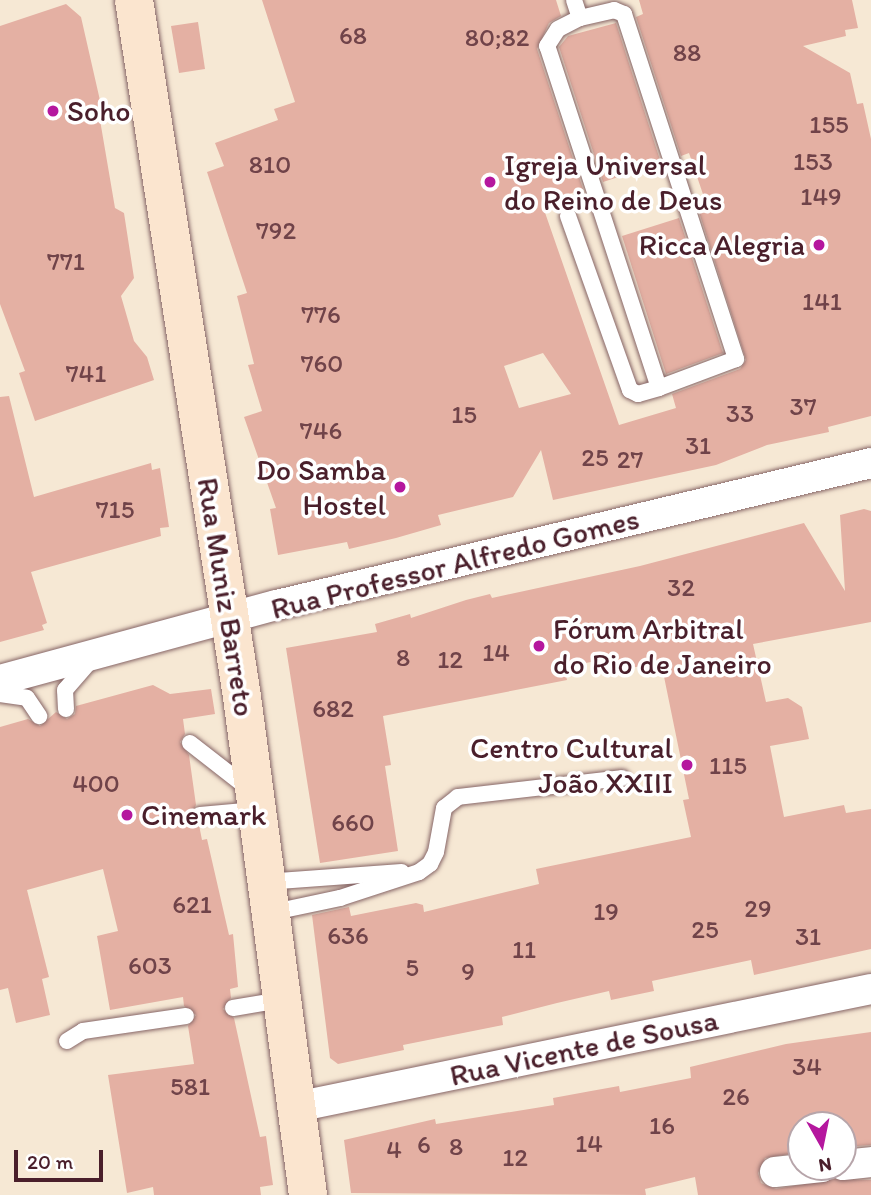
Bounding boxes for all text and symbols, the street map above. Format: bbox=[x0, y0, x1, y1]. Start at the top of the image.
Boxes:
house number: 68 bbox=[339, 20, 367, 52]
house number: 80;82 bbox=[465, 22, 529, 54]
house number: 88 bbox=[673, 37, 701, 69]
place label: Soho bbox=[67, 93, 131, 129]
marker: Soho bbox=[45, 103, 61, 119]
house number: 155 bbox=[809, 109, 849, 141]
house number: 153 bbox=[793, 146, 833, 178]
place label: Igreja Universal do Reino de Deus bbox=[504, 147, 723, 218]
house number: 810 bbox=[249, 149, 291, 181]
marker: Igreja Universal do Reino de Deus bbox=[482, 174, 498, 190]
house number: 149 bbox=[800, 181, 842, 213]
house number: 792 bbox=[256, 215, 296, 247]
place label: Ricca Alegria bbox=[638, 227, 805, 263]
marker: Ricca Alegria bbox=[811, 237, 827, 253]
house number: 771 bbox=[47, 246, 85, 278]
house number: 141 bbox=[802, 286, 842, 318]
house number: 776 bbox=[301, 299, 341, 331]
house number: 760 bbox=[301, 348, 343, 380]
house number: 741 bbox=[66, 358, 106, 390]
house number: 37 bbox=[789, 391, 817, 423]
house number: 33 bbox=[726, 398, 754, 430]
house number: 15 bbox=[451, 399, 477, 431]
house number: 746 bbox=[300, 415, 342, 447]
house number: 31 bbox=[685, 430, 711, 462]
house number: 25 bbox=[581, 442, 609, 474]
house number: 27 bbox=[617, 444, 643, 476]
place label: Do Samba Hostel bbox=[256, 452, 386, 522]
street label: Rua Muniz Barreto bbox=[189, 475, 263, 719]
marker: Do Samba Hostel bbox=[392, 479, 408, 495]
house number: 715 bbox=[96, 494, 134, 526]
street label: Rua Professor Alfredo Gomes bbox=[267, 501, 643, 627]
house number: 32 bbox=[667, 572, 695, 604]
place label: Fórum Arbitral do Rio de Janeiro bbox=[553, 611, 772, 682]
house number: 14 bbox=[482, 637, 510, 669]
marker: Fórum Arbitral do Rio de Janeiro bbox=[531, 638, 547, 654]
house number: 8 bbox=[396, 642, 410, 674]
house number: 12 bbox=[437, 644, 463, 676]
house number: 682 bbox=[312, 693, 354, 725]
place label: Centro Cultural João XXIII bbox=[470, 730, 673, 800]
house number: 115 bbox=[709, 750, 747, 782]
marker: Centro Cultural João XXIII bbox=[679, 757, 695, 773]
house number: 400 bbox=[72, 768, 120, 800]
place label: Cinemark bbox=[141, 797, 266, 833]
marker: Cinemark bbox=[119, 807, 135, 823]
house number: 660 bbox=[331, 807, 375, 839]
house number: 621 bbox=[172, 889, 212, 921]
house number: 29 bbox=[744, 893, 772, 925]
house number: 19 bbox=[593, 896, 619, 928]
house number: 25 bbox=[691, 914, 719, 946]
house number: 636 bbox=[327, 920, 369, 952]
house number: 31 bbox=[795, 921, 821, 953]
house number: 11 bbox=[512, 934, 536, 966]
house number: 603 bbox=[128, 950, 172, 982]
house number: 5 bbox=[405, 952, 419, 984]
house number: 9 bbox=[461, 956, 475, 988]
street label: Rua Vicente de Sousa bbox=[447, 1002, 721, 1094]
house number: 34 bbox=[792, 1051, 822, 1083]
house number: 581 bbox=[170, 1071, 210, 1103]
house number: 26 bbox=[722, 1081, 750, 1113]
house number: 16 bbox=[649, 1110, 675, 1142]
north arrow bbox=[787, 1111, 857, 1181]
house number: 14 bbox=[575, 1128, 603, 1160]
house number: 6 bbox=[417, 1129, 431, 1161]
house number: 8 bbox=[449, 1131, 463, 1163]
house number: 4 bbox=[386, 1134, 402, 1166]
scale bar bbox=[18, 1136, 107, 1180]
house number: 12 bbox=[502, 1142, 528, 1174]
text: 20 m bbox=[27, 1149, 73, 1174]
text: N bbox=[817, 1153, 833, 1178]

